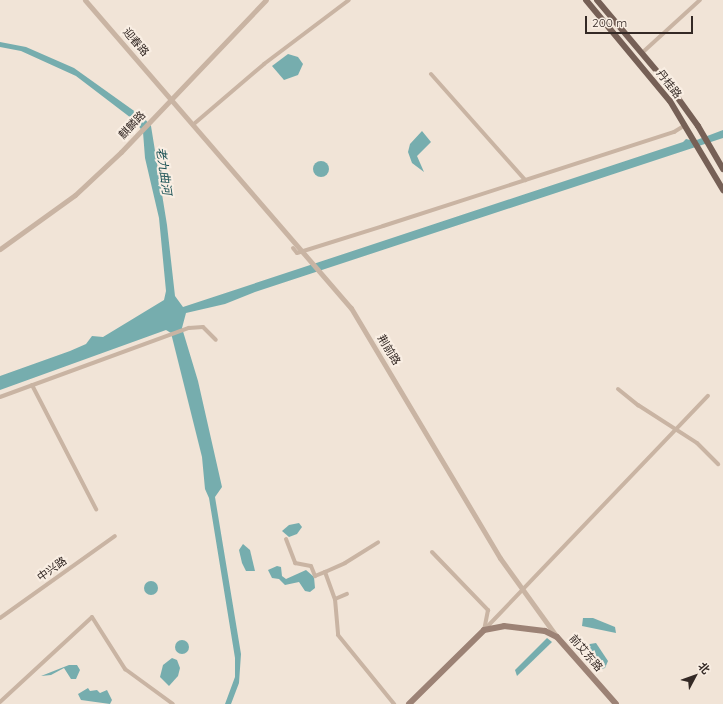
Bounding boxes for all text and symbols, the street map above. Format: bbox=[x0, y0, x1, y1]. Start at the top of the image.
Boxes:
scale bar bbox=[587, 8, 695, 34]
text: 200 m bbox=[592, 15, 627, 30]
street label: 迎春路 bbox=[120, 25, 152, 59]
street label: 丹桂路 bbox=[654, 67, 684, 101]
street label: 麒麟路 bbox=[116, 108, 148, 142]
water label: 老九曲河 bbox=[154, 146, 174, 196]
street label: 荆前路 bbox=[375, 332, 403, 368]
street label: 中兴路 bbox=[35, 554, 69, 584]
street label: 前艾东路 bbox=[567, 632, 605, 674]
north arrow bbox=[675, 656, 715, 696]
text: 北 bbox=[695, 659, 713, 677]

